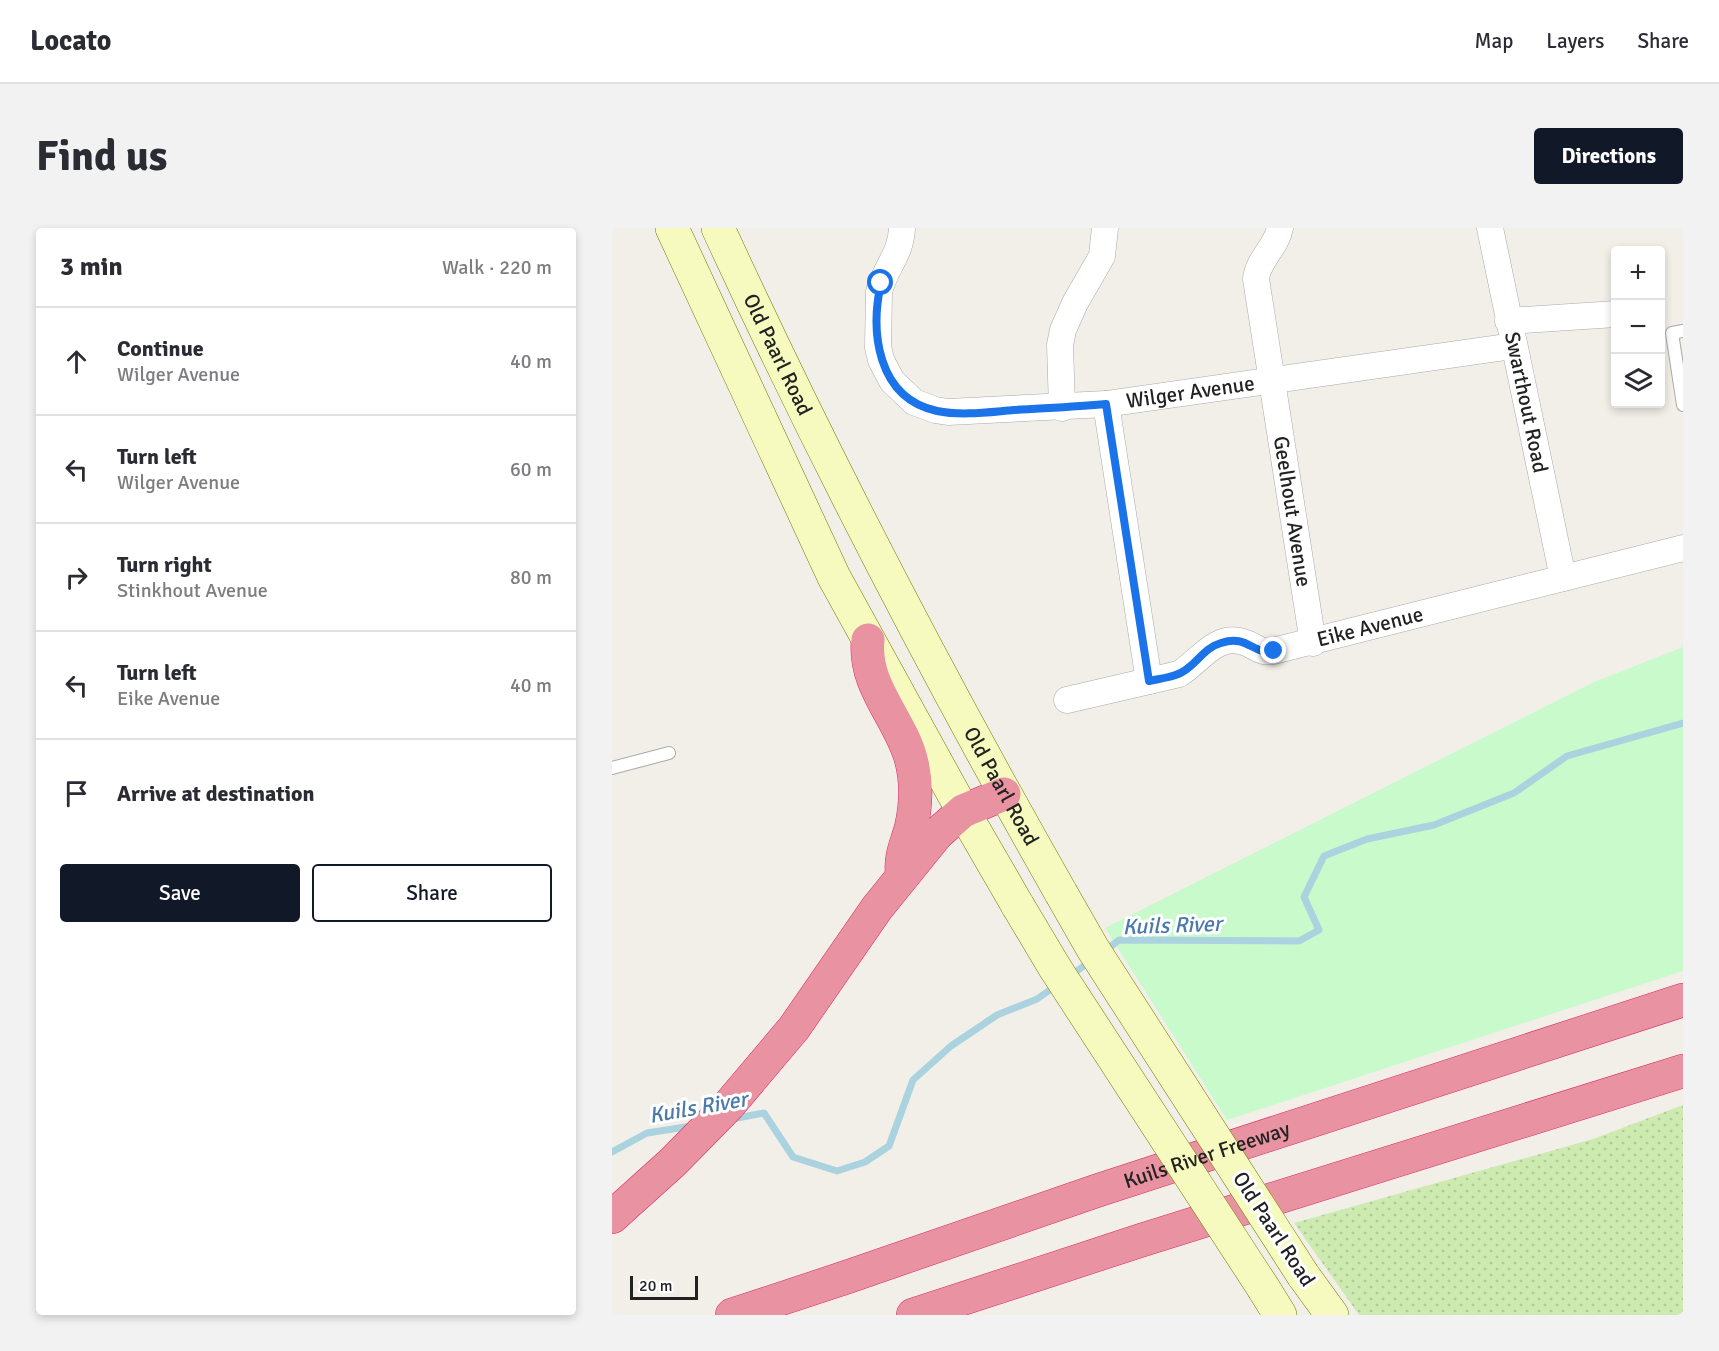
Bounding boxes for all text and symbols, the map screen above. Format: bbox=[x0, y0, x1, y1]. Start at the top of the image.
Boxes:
text: Locato bbox=[30, 24, 111, 58]
text: Map bbox=[1475, 28, 1513, 54]
text: Layers bbox=[1546, 28, 1604, 54]
text: Share bbox=[1637, 28, 1689, 54]
button: Directions bbox=[1534, 128, 1683, 184]
text: Find us bbox=[36, 131, 167, 182]
map controls bbox=[1611, 246, 1665, 408]
button: + bbox=[1611, 246, 1665, 300]
text: 3 min bbox=[60, 251, 123, 283]
text: Walk · 220 m bbox=[442, 255, 552, 280]
route start bbox=[867, 269, 893, 295]
street label: Old Paarl Road bbox=[738, 290, 818, 420]
button: − bbox=[1611, 300, 1665, 354]
street label: Swarthout Road bbox=[1499, 329, 1554, 475]
text: Continue bbox=[117, 335, 204, 362]
icon: ahead bbox=[60, 345, 93, 378]
text: 40 m bbox=[510, 349, 552, 374]
button: layers bbox=[1611, 354, 1665, 408]
text: Wilger Avenue bbox=[117, 362, 240, 387]
street label: Wilger Avenue bbox=[1125, 370, 1256, 414]
street label: Geelhout Avenue bbox=[1268, 434, 1317, 589]
text: Turn left bbox=[117, 443, 197, 470]
icon: left bbox=[60, 453, 93, 486]
text: 60 m bbox=[510, 457, 552, 482]
text: Wilger Avenue bbox=[117, 470, 240, 495]
text: Turn right bbox=[117, 551, 212, 578]
icon: right bbox=[60, 561, 93, 594]
text: 80 m bbox=[510, 565, 552, 590]
text: Stinkhout Avenue bbox=[117, 578, 268, 603]
street label: Eike Avenue bbox=[1314, 601, 1426, 652]
route end bbox=[1260, 637, 1286, 663]
text: Turn left bbox=[117, 659, 197, 686]
icon: left bbox=[60, 669, 93, 702]
text: 40 m bbox=[510, 673, 552, 698]
text: Eike Avenue bbox=[117, 686, 220, 711]
street label: Old Paarl Road bbox=[958, 722, 1045, 850]
icon: arrive bbox=[60, 777, 93, 810]
text: Arrive at destination bbox=[117, 780, 314, 807]
button: Save bbox=[60, 864, 300, 922]
button: Share bbox=[312, 864, 552, 922]
water label: Kuils River bbox=[1122, 910, 1225, 940]
water label: Kuils River bbox=[647, 1085, 752, 1129]
street label: Kuils River Freeway bbox=[1120, 1116, 1293, 1194]
street label: Old Paarl Road bbox=[1227, 1167, 1321, 1291]
scale bar bbox=[630, 1273, 698, 1300]
text: 20 m bbox=[639, 1276, 673, 1296]

